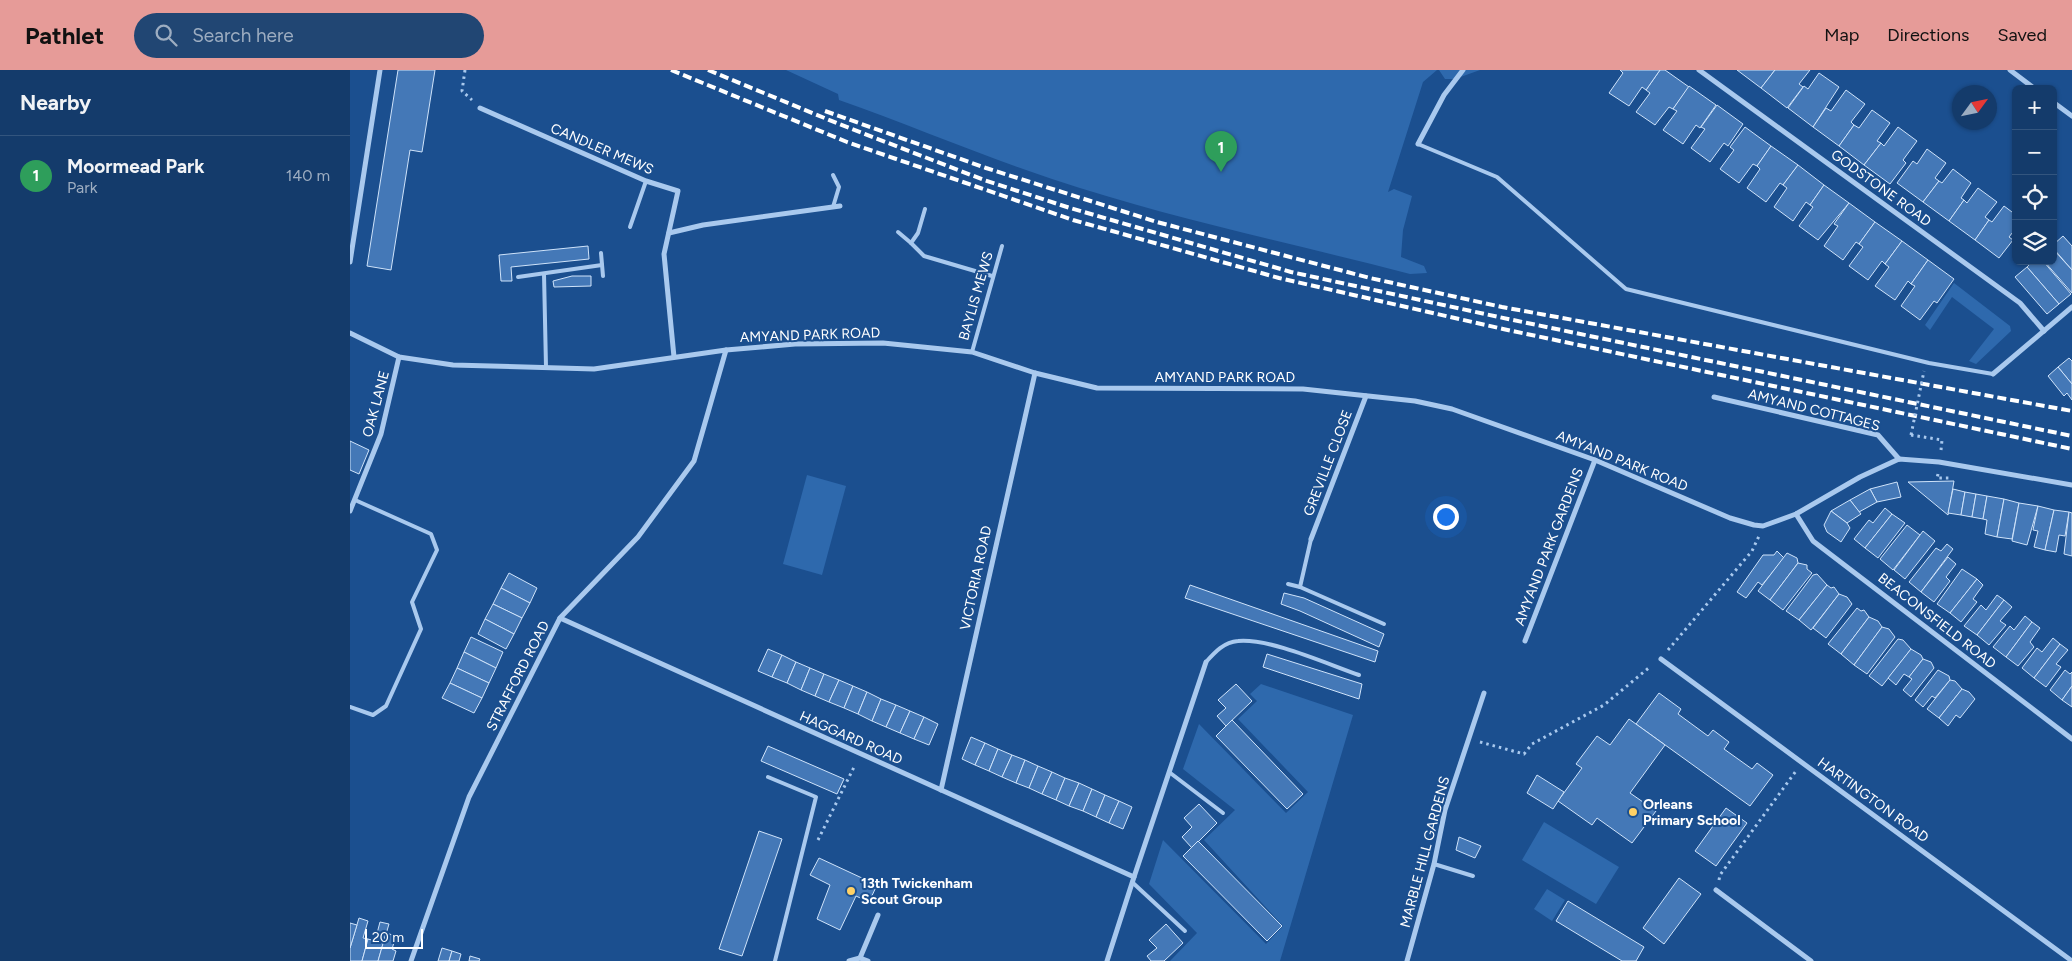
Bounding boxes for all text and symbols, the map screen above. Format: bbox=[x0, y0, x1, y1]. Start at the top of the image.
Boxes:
search box bbox=[134, 13, 484, 58]
text: Pathlet bbox=[25, 21, 104, 50]
icon: search bbox=[152, 21, 180, 49]
text: Search here bbox=[192, 24, 294, 47]
text: Map bbox=[1824, 24, 1859, 46]
text: Directions bbox=[1887, 24, 1969, 46]
text: Saved bbox=[1997, 24, 2047, 46]
north arrow bbox=[1952, 85, 1997, 130]
map controls bbox=[2012, 85, 2057, 265]
button: + bbox=[2012, 85, 2057, 130]
text: Nearby bbox=[20, 90, 91, 115]
street label: CANDLER MEWS bbox=[548, 120, 656, 178]
button: − bbox=[2012, 130, 2057, 175]
pin: 1 bbox=[1205, 131, 1237, 172]
street label: GODSTONE ROAD bbox=[1828, 146, 1934, 230]
text: Moormead Park bbox=[67, 155, 204, 178]
text: 1 bbox=[33, 166, 39, 185]
text: 140 m bbox=[286, 166, 330, 185]
button: locate bbox=[2012, 175, 2057, 220]
text: Park bbox=[67, 178, 97, 197]
button: layers bbox=[2012, 220, 2057, 265]
street label: BAYLIS MEWS bbox=[955, 250, 997, 342]
street label: AMYAND PARK ROAD bbox=[740, 324, 880, 346]
street label: OAK LANE bbox=[359, 369, 393, 439]
street label: AMYAND PARK ROAD bbox=[1155, 369, 1295, 386]
street label: AMYAND COTTAGES bbox=[1746, 385, 1882, 435]
street label: GREVILLE CLOSE bbox=[1300, 408, 1356, 518]
street label: AMYAND PARK ROAD bbox=[1554, 427, 1690, 495]
street label: AMYAND PARK GARDENS bbox=[1511, 466, 1587, 628]
your location bbox=[1433, 504, 1459, 530]
street label: VICTORIA ROAD bbox=[957, 524, 995, 632]
street label: BEACONSFIELD ROAD bbox=[1875, 570, 1999, 672]
street label: STRAFFORD ROAD bbox=[483, 618, 553, 734]
street label: HAGGARD ROAD bbox=[797, 708, 905, 768]
street label: HARTINGTON ROAD bbox=[1814, 754, 1932, 846]
street label: MARBLE HILL GARDENS bbox=[1397, 774, 1453, 930]
place label: Orleans Primary School bbox=[1643, 796, 1741, 829]
marker: Orleans Primary School bbox=[1627, 806, 1639, 818]
place label: 13th Twickenham Scout Group bbox=[861, 875, 973, 908]
marker: 13th Twickenham Scout Group bbox=[845, 885, 857, 897]
scale bar bbox=[365, 926, 422, 949]
text: 20 m bbox=[372, 929, 404, 946]

